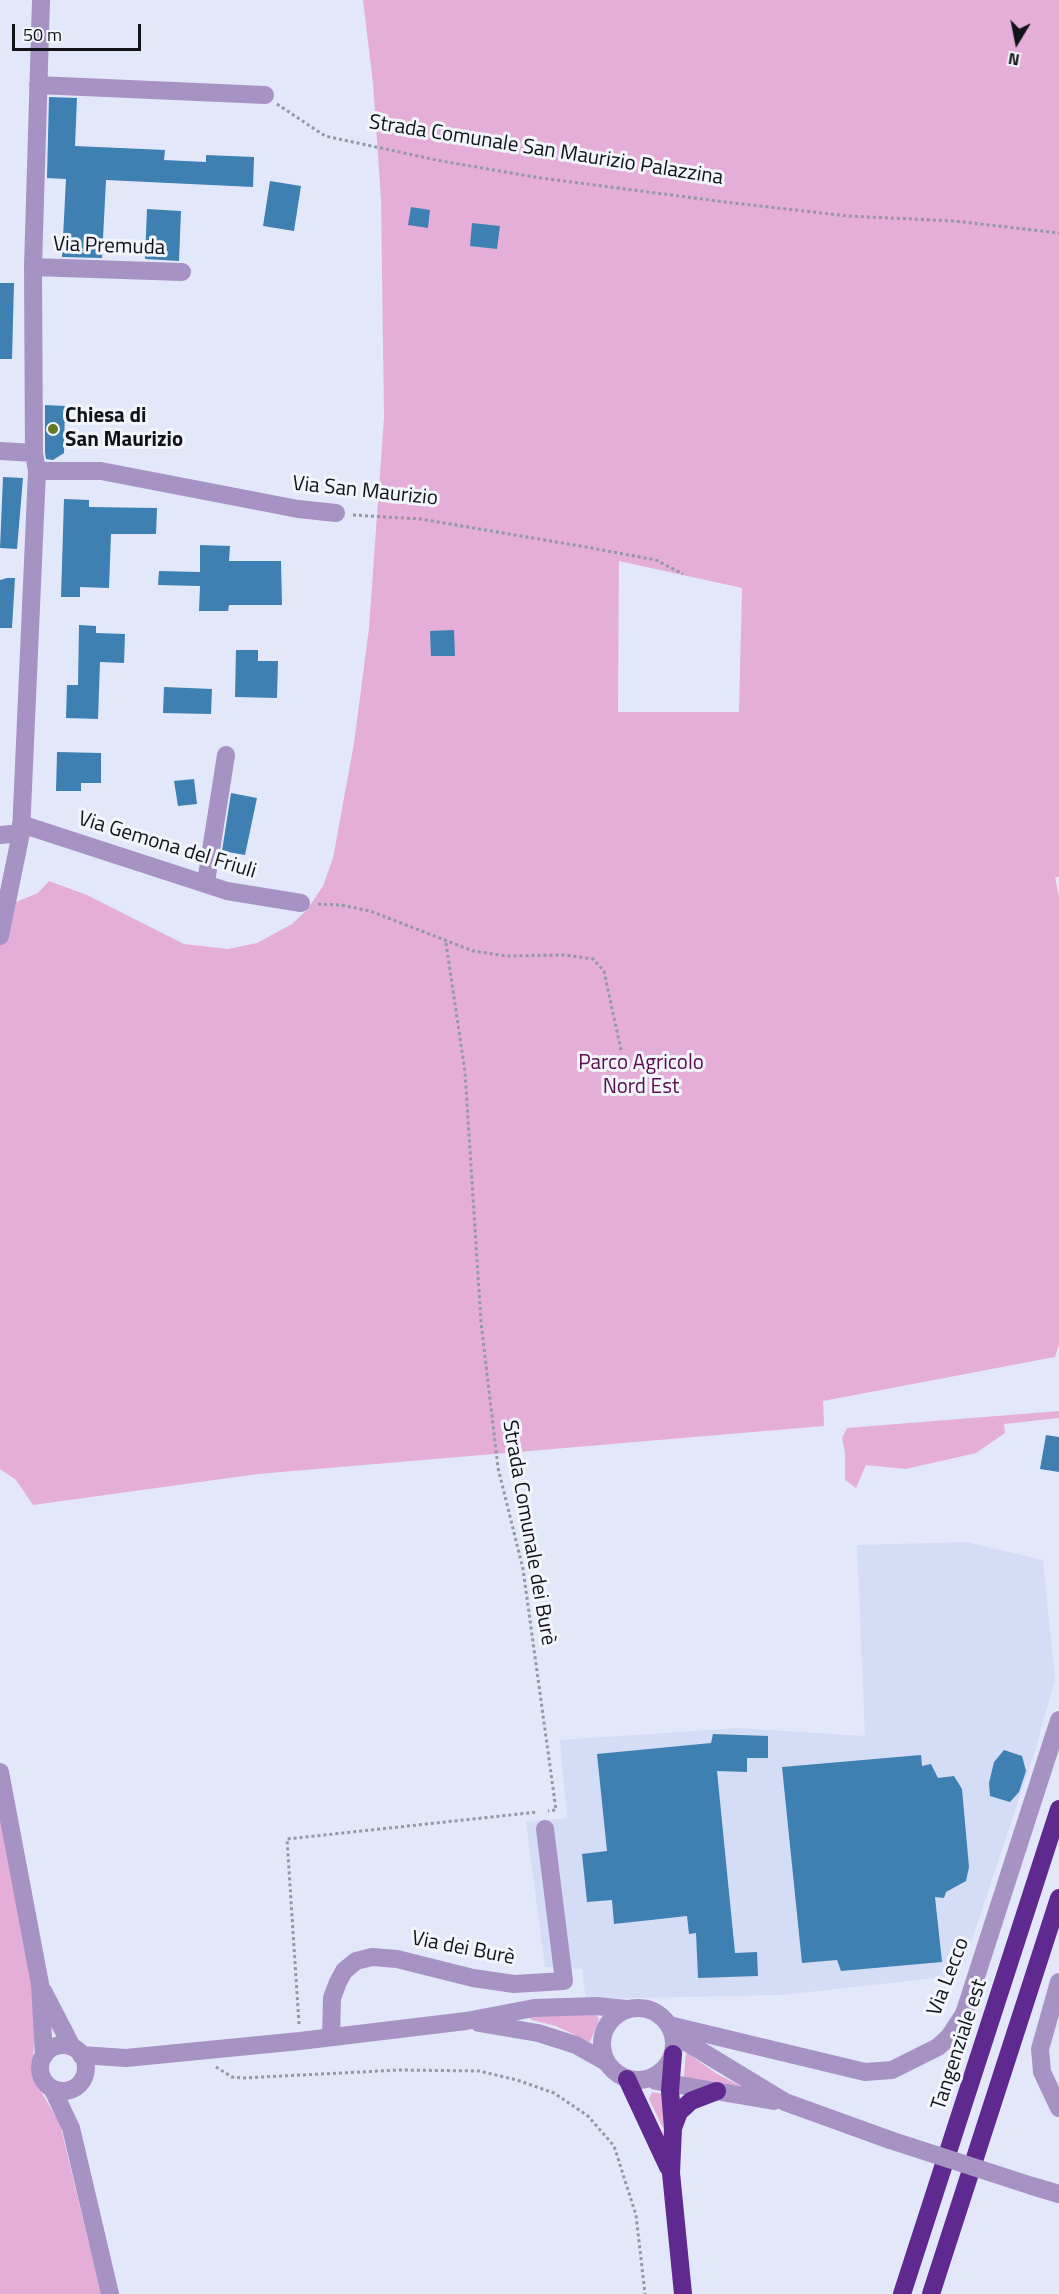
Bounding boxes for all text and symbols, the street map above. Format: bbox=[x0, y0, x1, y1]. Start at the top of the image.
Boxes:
scale bar bbox=[15, 12, 144, 50]
north arrow bbox=[987, 12, 1047, 72]
text: 50 m bbox=[23, 21, 62, 48]
text: N bbox=[1006, 47, 1021, 73]
street label: Strada Comunale San Maurizio Palazzina bbox=[367, 111, 725, 191]
street label: Via Premuda bbox=[52, 232, 166, 262]
place label: Chiesa di San Maurizio bbox=[65, 404, 183, 454]
marker: Chiesa di San Maurizio bbox=[46, 422, 60, 436]
street label: Via San Maurizio bbox=[291, 472, 439, 512]
street label: Via Gemona del Friuli bbox=[75, 807, 259, 885]
park label: Parco Agricolo Nord Est bbox=[578, 1051, 704, 1101]
street label: Strada Comunale dei Burè bbox=[496, 1418, 560, 1648]
street label: Via dei Burè bbox=[409, 1927, 517, 1971]
street label: Via Lecco bbox=[923, 1934, 975, 2020]
street label: Tangenziale est bbox=[927, 1976, 993, 2114]

